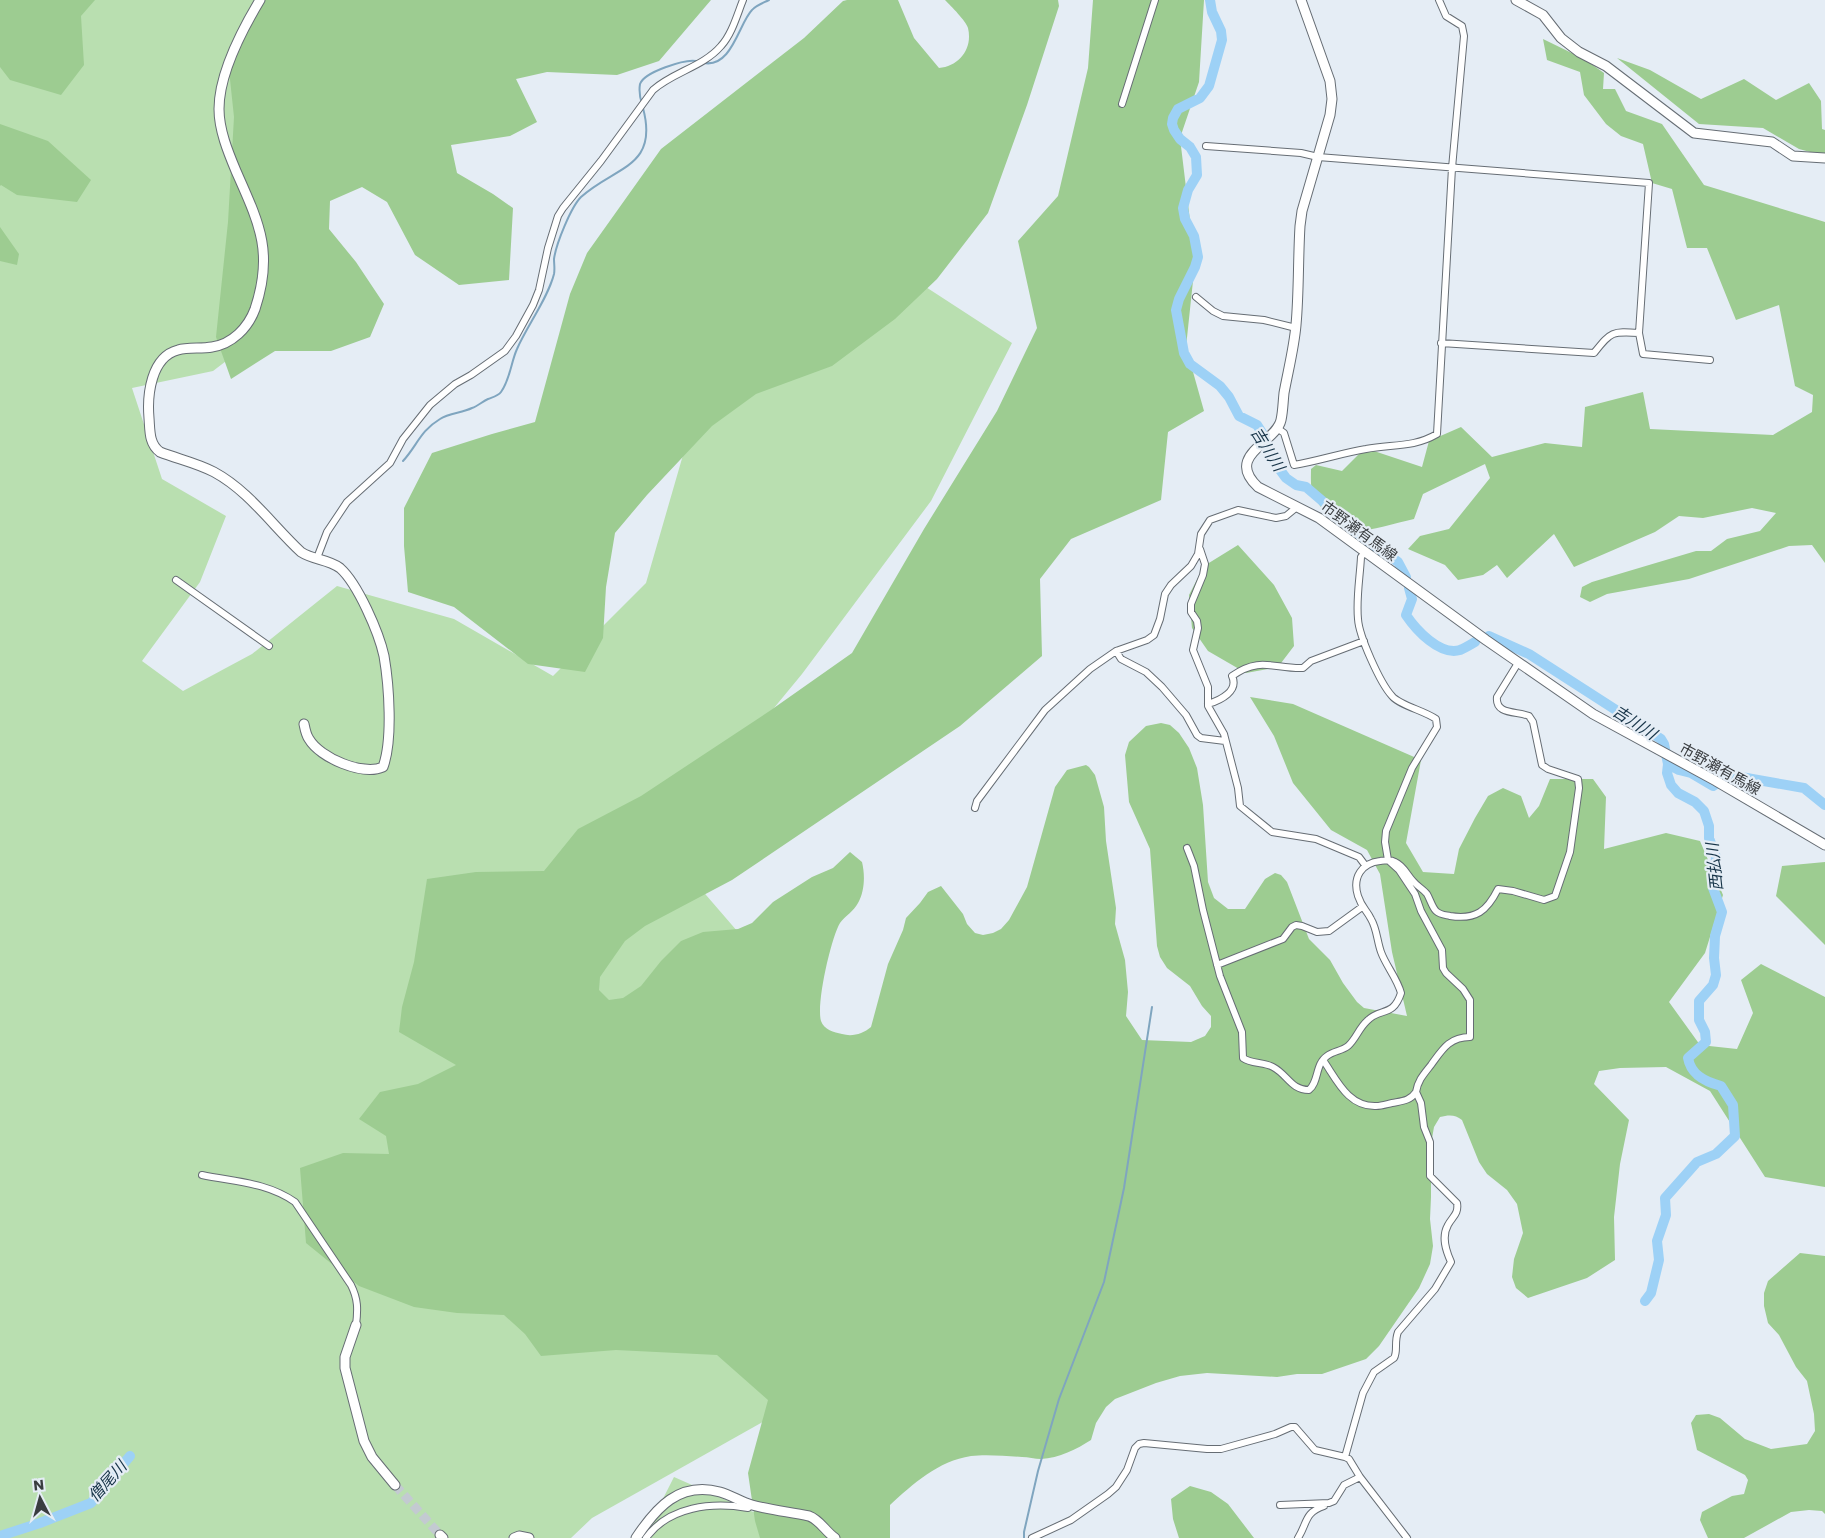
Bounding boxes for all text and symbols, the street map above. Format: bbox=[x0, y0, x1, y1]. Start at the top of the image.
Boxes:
water label: 吉川川 bbox=[1245, 423, 1291, 477]
street label: 市野瀬有馬線 bbox=[1317, 496, 1402, 566]
water label: 吉川川 bbox=[1608, 700, 1663, 746]
street label: 市野瀬有馬線 bbox=[1676, 738, 1765, 800]
water label: 西払川 bbox=[1700, 840, 1728, 892]
water label: 僧尾川 bbox=[83, 1454, 133, 1507]
north arrow bbox=[15, 1473, 65, 1523]
text: N bbox=[32, 1475, 45, 1496]

